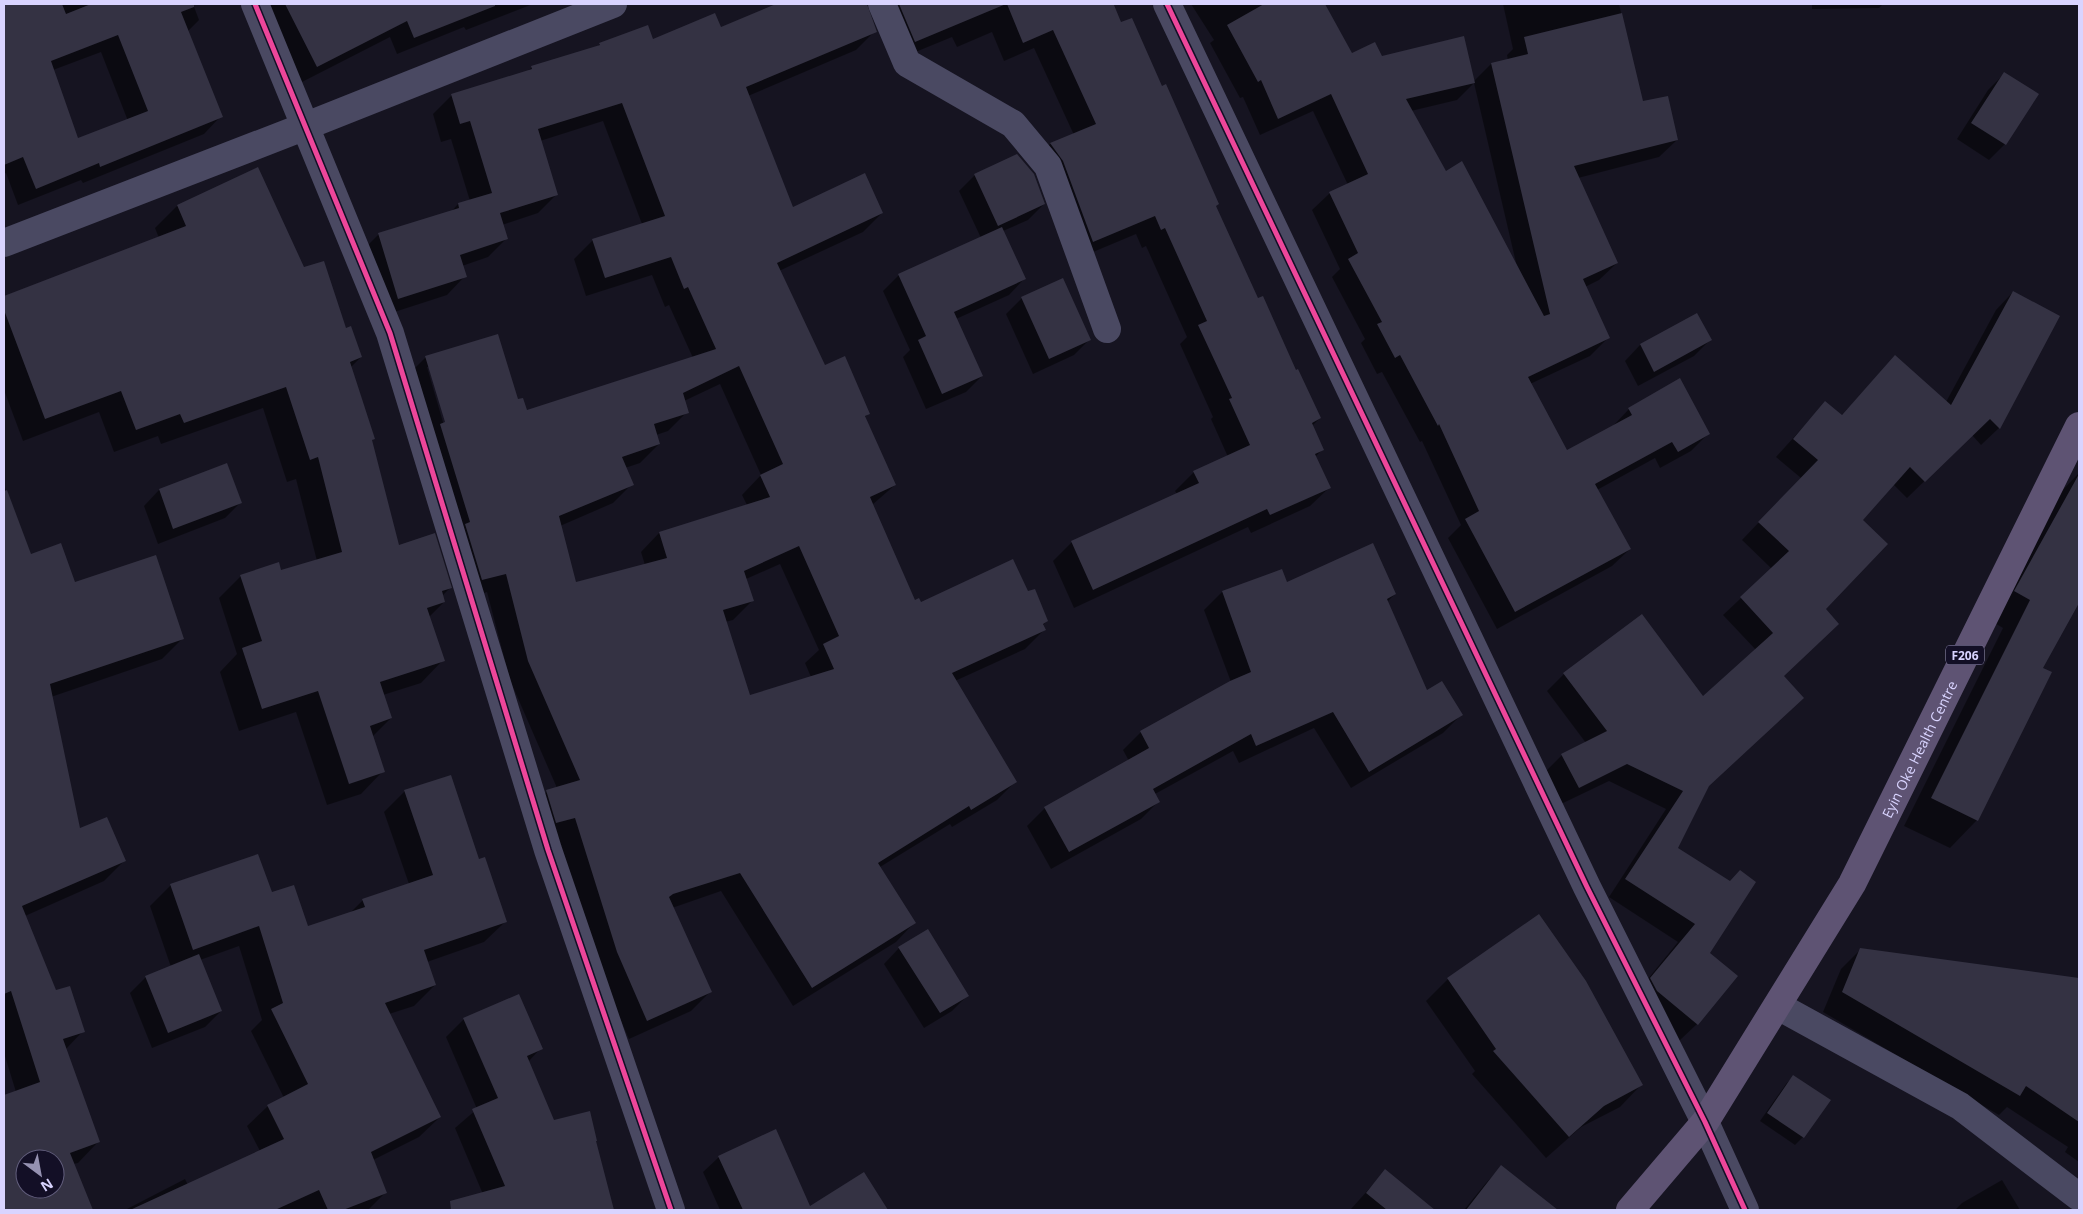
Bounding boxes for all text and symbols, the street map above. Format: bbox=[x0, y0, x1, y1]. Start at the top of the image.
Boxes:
road number: F206 bbox=[1946, 646, 1984, 664]
street label: Eyin Oke Health Centre bbox=[1877, 677, 1961, 821]
north arrow bbox=[15, 1149, 65, 1199]
text: N bbox=[37, 1174, 57, 1197]

